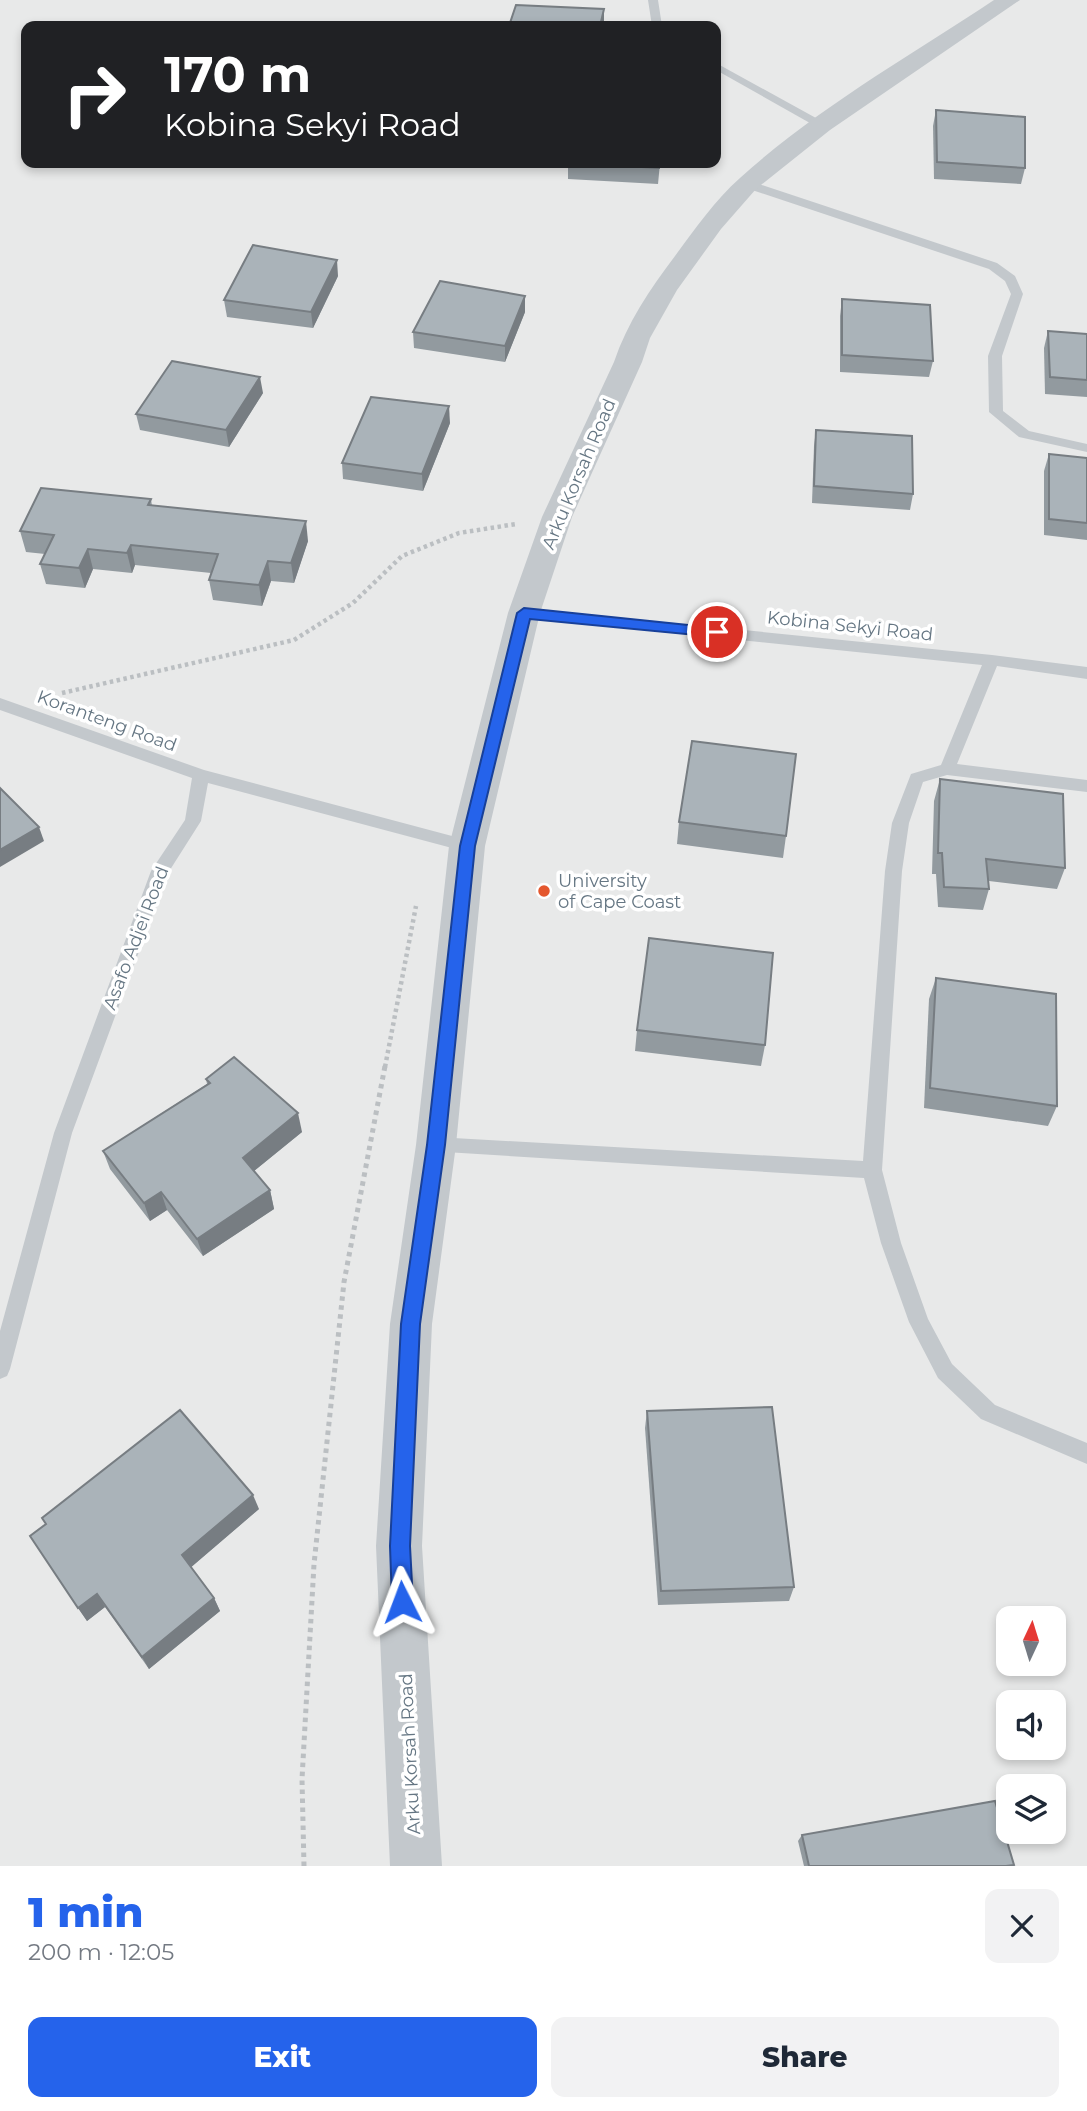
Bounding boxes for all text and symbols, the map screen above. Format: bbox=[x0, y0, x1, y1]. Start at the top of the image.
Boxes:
text: 170 m bbox=[164, 45, 311, 104]
icon: right bbox=[49, 49, 140, 140]
text: Kobina Sekyi Road bbox=[164, 105, 461, 144]
street label: Arku Korsah Road bbox=[537, 395, 621, 553]
pin bbox=[687, 602, 747, 662]
street label: Kobina Sekyi Road bbox=[766, 606, 934, 646]
icon: arrive bbox=[698, 613, 736, 651]
street label: Koranteng Road bbox=[34, 686, 180, 756]
street label: Asafo Adjei Road bbox=[99, 863, 173, 1013]
place label: University of Cape Coast bbox=[558, 870, 681, 913]
marker: University of Cape Coast bbox=[536, 883, 552, 899]
position arrow bbox=[365, 1565, 439, 1639]
north arrow bbox=[996, 1606, 1066, 1676]
map controls bbox=[996, 1606, 1066, 1844]
street label: Arku Korsah Road bbox=[395, 1673, 425, 1835]
button: sound bbox=[996, 1690, 1066, 1760]
button: layers bbox=[996, 1774, 1066, 1844]
text: 1 min bbox=[28, 1886, 144, 1938]
button: close bbox=[985, 1889, 1059, 1963]
text: 200 m · 12:05 bbox=[28, 1938, 174, 1966]
button: Exit bbox=[28, 2017, 537, 2097]
button: Share bbox=[551, 2017, 1059, 2097]

